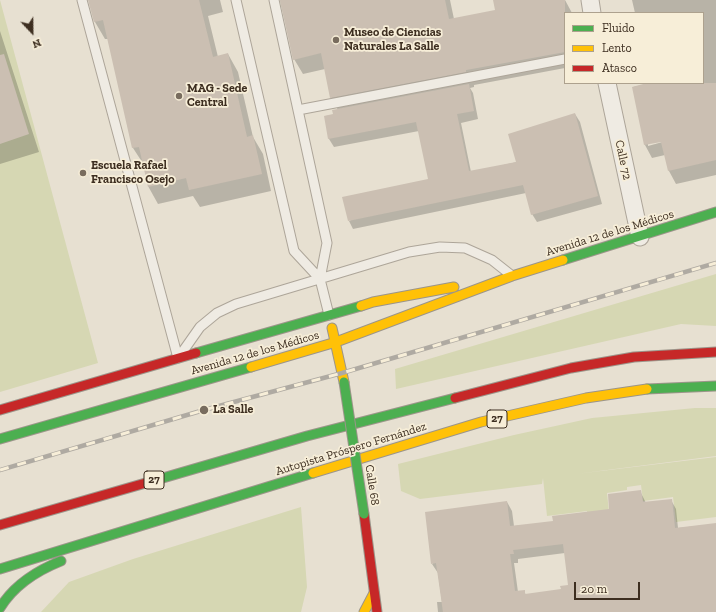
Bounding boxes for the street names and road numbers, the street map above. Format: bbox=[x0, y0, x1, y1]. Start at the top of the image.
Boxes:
street label: Calle 72 bbox=[612, 139, 634, 181]
street label: Avenida 12 de los Médicos bbox=[544, 207, 676, 259]
street label: Avenida 12 de los Médicos bbox=[189, 328, 321, 378]
road number: 27 bbox=[487, 410, 507, 428]
street label: Autopista Próspero Fernández bbox=[274, 419, 428, 479]
street label: Calle 68 bbox=[362, 464, 382, 506]
road number: 27 bbox=[144, 471, 164, 489]

